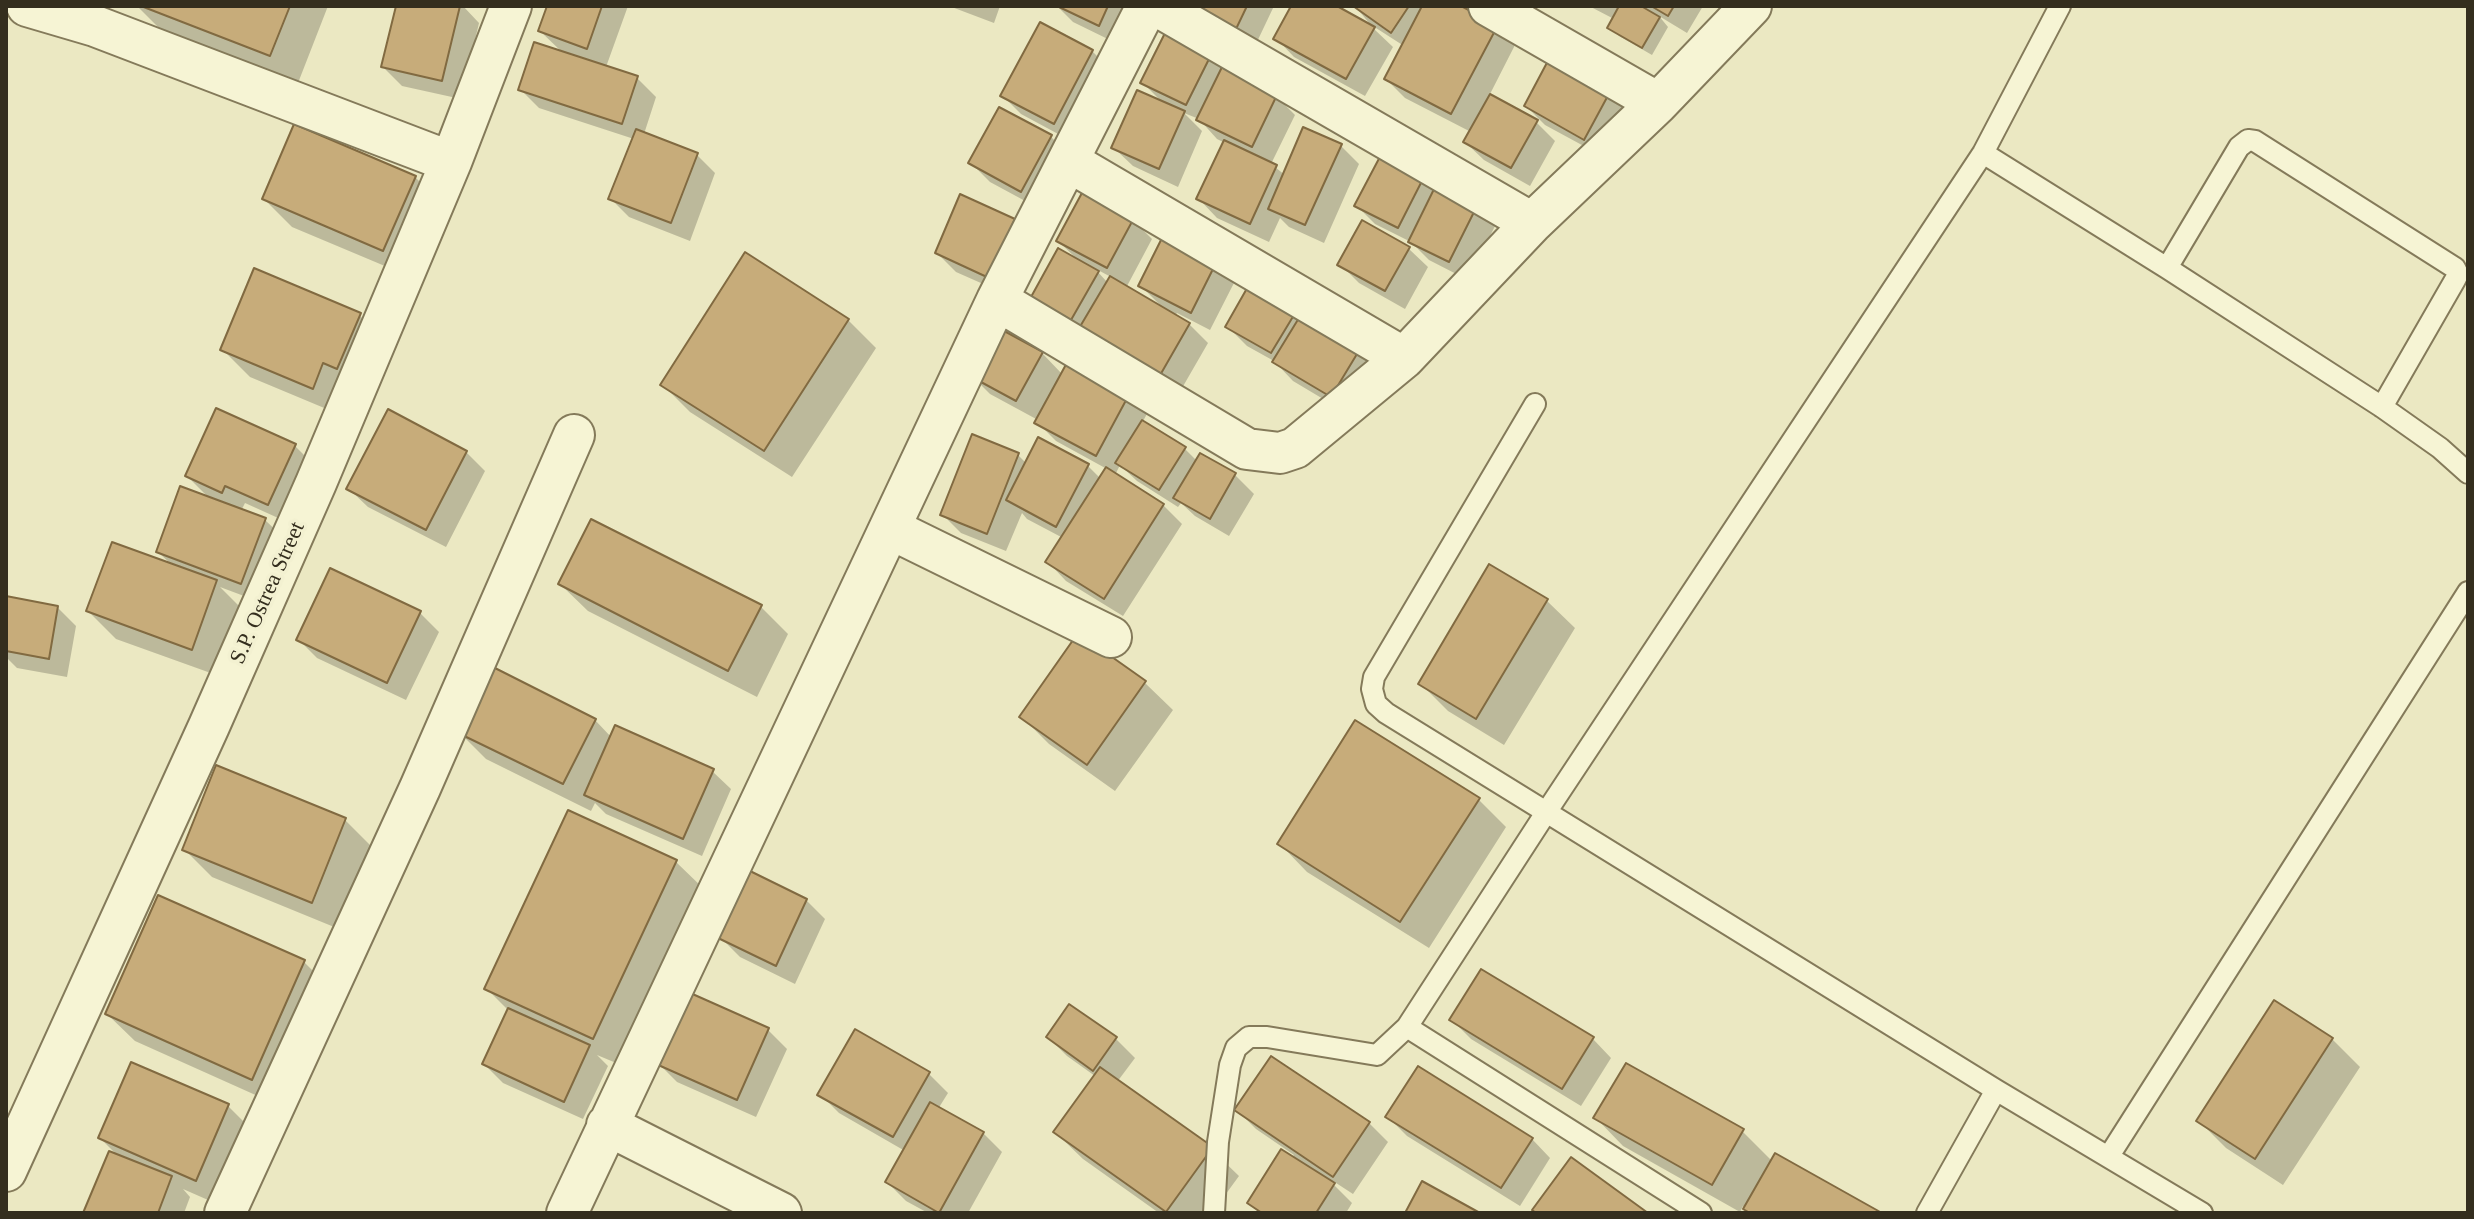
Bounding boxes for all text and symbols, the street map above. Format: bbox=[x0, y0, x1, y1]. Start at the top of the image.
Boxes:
street label: S.P. Ostrea Street bbox=[225, 518, 311, 668]

